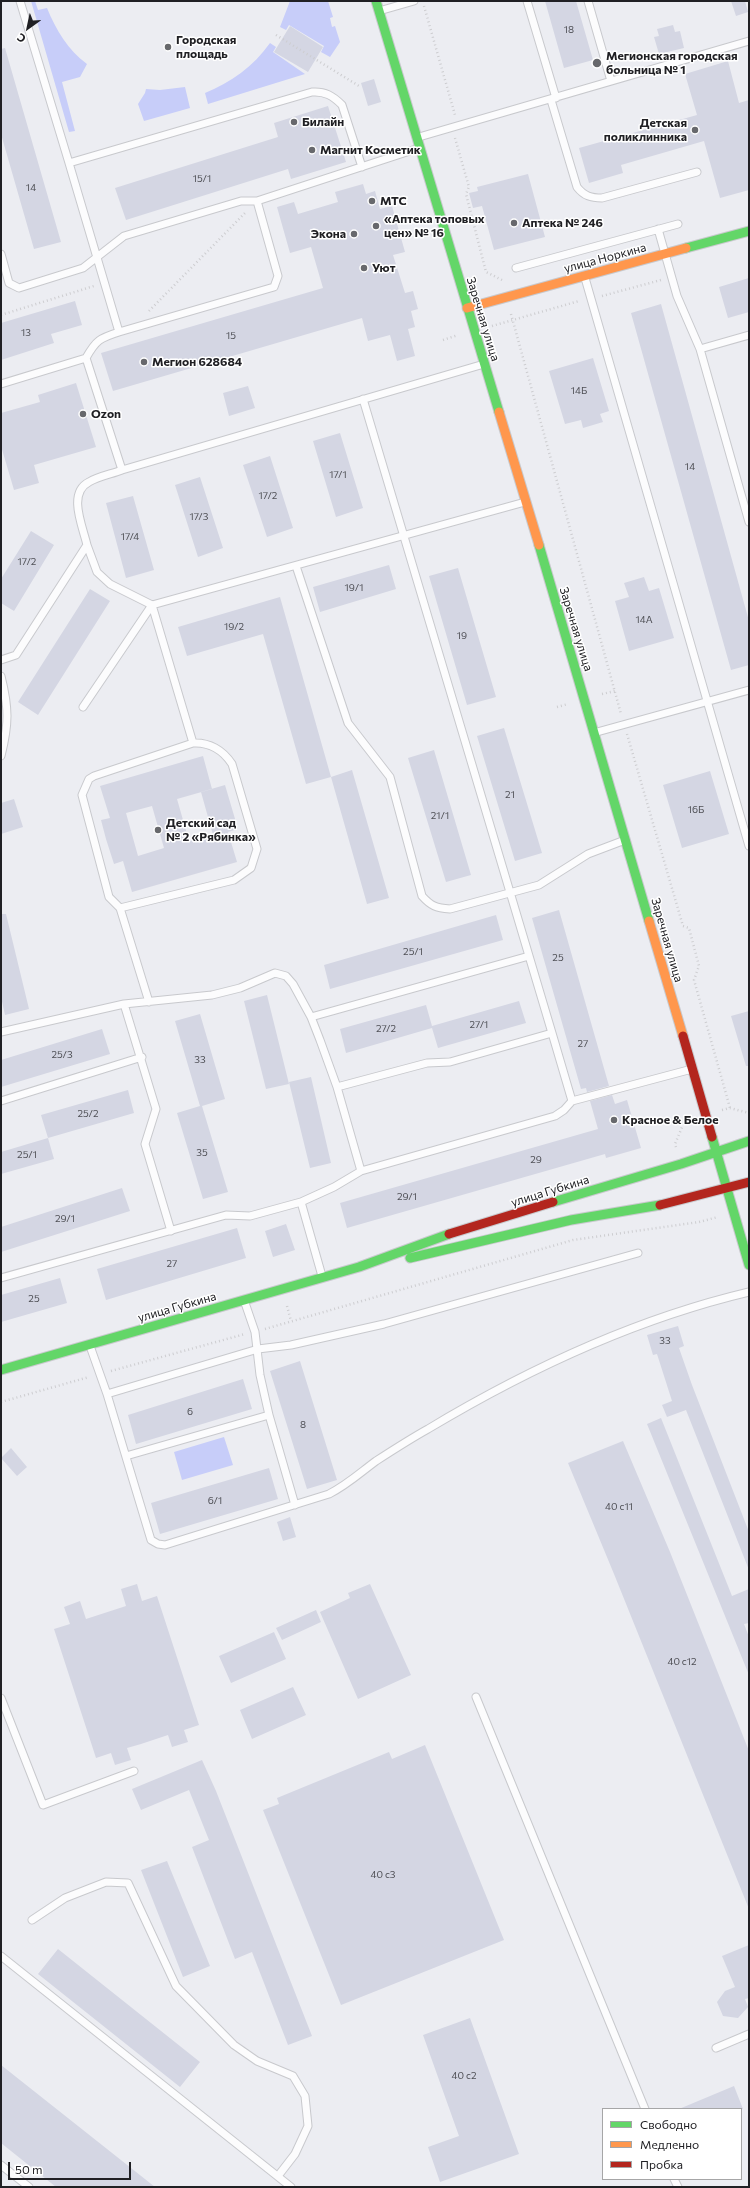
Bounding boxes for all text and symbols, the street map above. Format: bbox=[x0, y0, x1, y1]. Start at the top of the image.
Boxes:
north arrow bbox=[8, 8, 48, 48]
house number: 18 bbox=[564, 24, 574, 36]
text: С bbox=[14, 31, 28, 46]
place label: Городская площадь bbox=[176, 33, 236, 61]
marker: Городская площадь bbox=[163, 42, 173, 52]
place label: Мегионская городская больница № 1 bbox=[606, 49, 738, 77]
marker: Мегионская городская больница № 1 bbox=[591, 57, 603, 69]
place label: Билайн bbox=[302, 115, 344, 129]
place label: Детская поликлинника bbox=[604, 116, 687, 144]
marker: Билайн bbox=[289, 117, 299, 127]
marker: Детская поликлинника bbox=[690, 125, 700, 135]
place label: Магнит Косметик bbox=[320, 143, 421, 157]
marker: Магнит Косметик bbox=[307, 145, 317, 155]
house number: 15/1 bbox=[193, 173, 211, 185]
house number: 14 bbox=[26, 182, 36, 194]
place label: МТС bbox=[380, 194, 407, 208]
marker: МТС bbox=[367, 196, 377, 206]
place label: «Аптека топовых цен» № 16 bbox=[384, 212, 485, 240]
place label: Аптека № 246 bbox=[522, 216, 603, 230]
marker: Аптека № 246 bbox=[509, 218, 519, 228]
marker: «Аптека топовых цен» № 16 bbox=[371, 221, 381, 231]
place label: Экона bbox=[311, 227, 346, 241]
marker: Экона bbox=[349, 229, 359, 239]
street label: улица Норкина bbox=[562, 240, 648, 276]
place label: Уют bbox=[372, 261, 395, 275]
marker: Уют bbox=[359, 263, 369, 273]
street label: Заречная улица bbox=[463, 275, 503, 363]
house number: 13 bbox=[21, 327, 31, 339]
house number: 15 bbox=[226, 330, 236, 342]
place label: Мегион 628684 bbox=[152, 355, 242, 369]
marker: Мегион 628684 bbox=[139, 357, 149, 367]
house number: 14Б bbox=[571, 385, 587, 397]
place label: Ozon bbox=[91, 407, 121, 421]
marker: Ozon bbox=[78, 409, 88, 419]
house number: 14 bbox=[685, 461, 695, 473]
house number: 17/1 bbox=[329, 469, 347, 481]
house number: 17/2 bbox=[259, 490, 277, 502]
house number: 17/3 bbox=[190, 511, 208, 523]
house number: 17/4 bbox=[121, 531, 139, 543]
house number: 17/2 bbox=[18, 556, 36, 568]
house number: 19/1 bbox=[345, 582, 363, 594]
street label: Заречная улица bbox=[556, 585, 596, 673]
house number: 14А bbox=[635, 614, 653, 626]
house number: 19/2 bbox=[224, 621, 244, 633]
house number: 19 bbox=[457, 630, 467, 642]
house number: 21 bbox=[505, 789, 515, 801]
house number: 16Б bbox=[688, 804, 704, 816]
house number: 21/1 bbox=[431, 810, 449, 822]
place label: Детский сад № 2 «Рябинка» bbox=[166, 816, 256, 844]
marker: Детский сад № 2 «Рябинка» bbox=[153, 825, 163, 835]
street label: Заречная улица bbox=[648, 896, 686, 984]
house number: 25/1 bbox=[403, 946, 423, 958]
house number: 25 bbox=[552, 952, 564, 964]
house number: 27/1 bbox=[470, 1019, 488, 1031]
house number: 27/2 bbox=[376, 1023, 396, 1035]
house number: 27 bbox=[578, 1038, 588, 1050]
house number: 25/3 bbox=[51, 1049, 73, 1061]
house number: 33 bbox=[194, 1054, 206, 1066]
house number: 25/2 bbox=[77, 1108, 99, 1120]
place label: Красное & Белое bbox=[622, 1113, 718, 1127]
marker: Красное & Белое bbox=[609, 1115, 619, 1125]
house number: 35 bbox=[196, 1147, 208, 1159]
house number: 25/1 bbox=[17, 1149, 37, 1161]
house number: 29 bbox=[530, 1154, 542, 1166]
street label: улица Губкина bbox=[509, 1172, 591, 1210]
house number: 29/1 bbox=[397, 1191, 417, 1203]
house number: 29/1 bbox=[55, 1213, 75, 1225]
house number: 27 bbox=[167, 1258, 177, 1270]
street label: улица Губкина bbox=[136, 1289, 218, 1325]
house number: 25 bbox=[28, 1293, 40, 1305]
house number: 33 bbox=[659, 1335, 671, 1347]
house number: 6 bbox=[187, 1406, 193, 1418]
house number: 8 bbox=[300, 1419, 306, 1431]
house number: 6/1 bbox=[208, 1495, 222, 1507]
house number: 40 с11 bbox=[605, 1501, 633, 1513]
house number: 40 с12 bbox=[667, 1656, 697, 1668]
house number: 40 с3 bbox=[370, 1869, 396, 1881]
house number: 40 с2 bbox=[452, 2070, 476, 2082]
legend bbox=[602, 2108, 742, 2180]
text: Свободно bbox=[640, 2117, 697, 2131]
text: Медленно bbox=[640, 2137, 699, 2151]
scale bar bbox=[10, 2154, 133, 2180]
text: Пробка bbox=[640, 2157, 683, 2171]
text: 50 m bbox=[15, 2162, 43, 2176]

